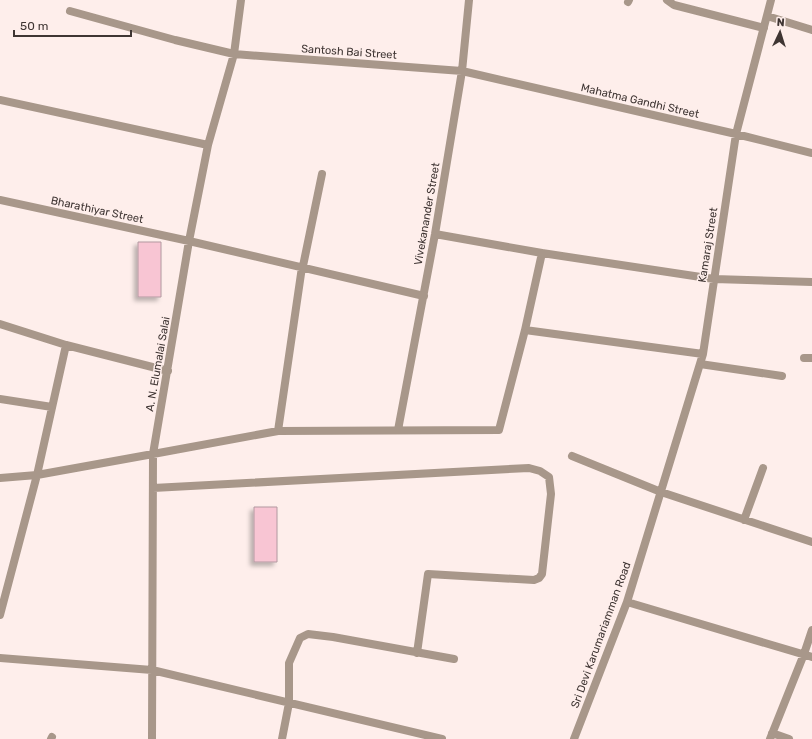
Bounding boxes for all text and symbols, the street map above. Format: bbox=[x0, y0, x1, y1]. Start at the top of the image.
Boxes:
scale bar bbox=[14, 12, 131, 38]
north arrow bbox=[760, 12, 800, 52]
text: N bbox=[776, 16, 785, 29]
text: 50 m bbox=[20, 19, 48, 33]
street label: Santosh Bai Street bbox=[301, 42, 398, 62]
street label: Mahatma Gandhi Street bbox=[580, 81, 701, 121]
street label: Vivekanander Street bbox=[412, 161, 443, 266]
street label: Bharathiyar Street bbox=[50, 194, 145, 226]
street label: Kamaraj Street bbox=[696, 206, 720, 284]
street label: A. N. Elumalai Salai bbox=[143, 316, 173, 412]
street label: Sri Devi Karumariamman Road bbox=[568, 560, 634, 710]

